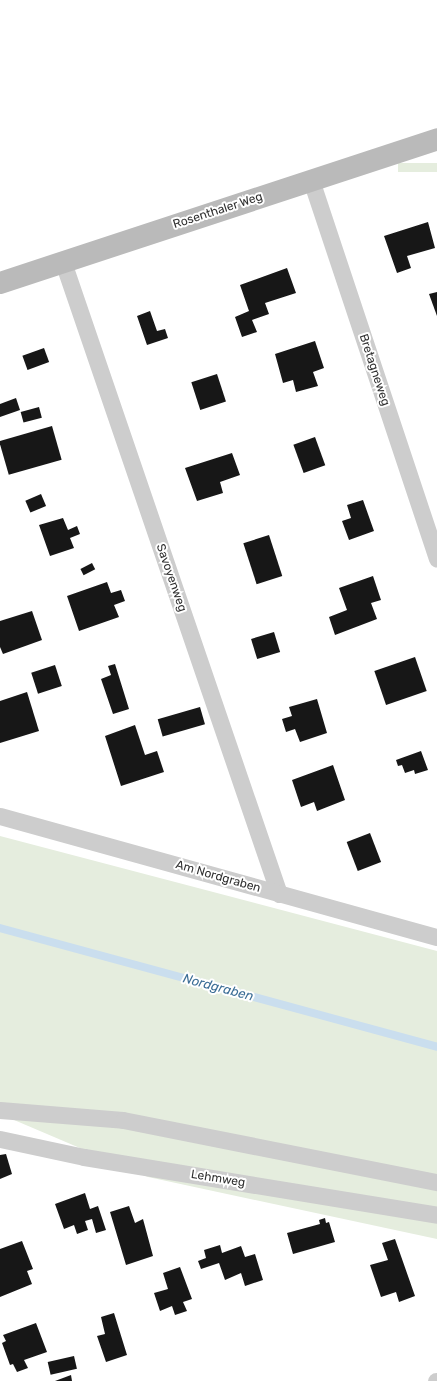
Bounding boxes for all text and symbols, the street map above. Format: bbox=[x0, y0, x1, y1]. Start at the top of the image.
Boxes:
street label: Rosenthaler Weg bbox=[171, 190, 265, 232]
street label: Bretagneweg bbox=[356, 332, 392, 408]
street label: Savoyenweg bbox=[153, 542, 189, 614]
street label: Am Nordgraben bbox=[174, 858, 262, 896]
water label: Nordgraben bbox=[181, 971, 255, 1005]
street label: Lehmweg bbox=[190, 1168, 246, 1190]

